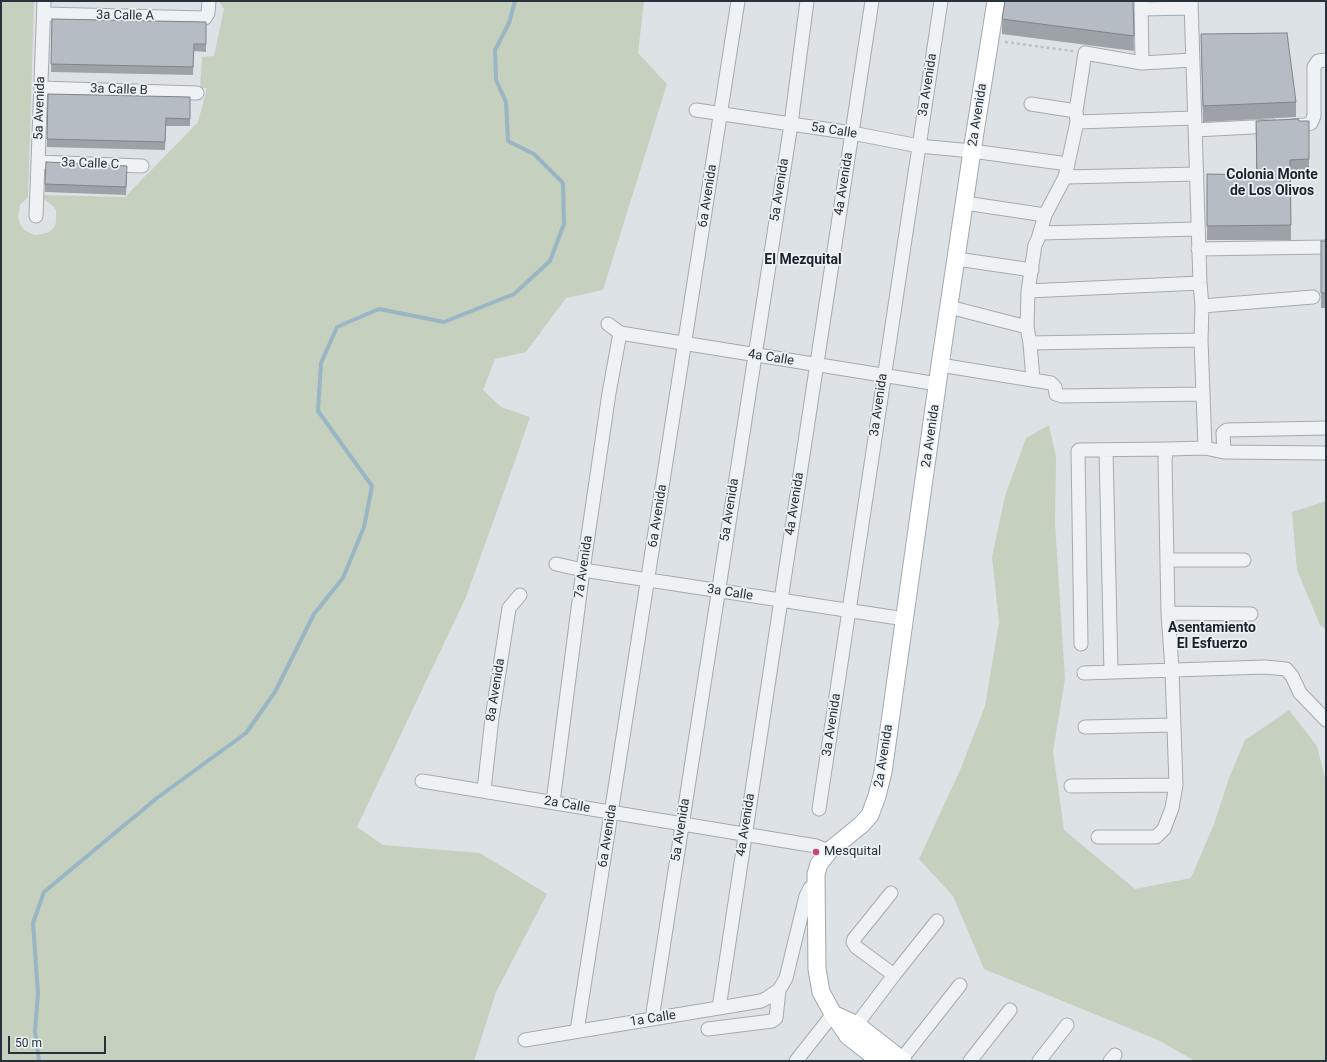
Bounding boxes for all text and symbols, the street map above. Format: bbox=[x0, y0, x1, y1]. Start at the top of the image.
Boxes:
street label: 3a Calle A bbox=[96, 8, 154, 24]
street label: 3a Avenida bbox=[915, 52, 941, 118]
street label: 5a Avenida bbox=[31, 76, 49, 140]
street label: 3a Calle B bbox=[90, 81, 148, 99]
street label: 2a Avenida bbox=[965, 82, 991, 148]
street label: 5a Calle bbox=[810, 120, 858, 142]
street label: 4a Avenida bbox=[831, 151, 857, 217]
street label: 3a Calle C bbox=[61, 155, 119, 173]
street label: 5a Avenida bbox=[767, 157, 793, 223]
street label: 6a Avenida bbox=[695, 163, 721, 229]
district label: Colonia Monte de Los Olivos bbox=[1226, 167, 1318, 200]
district label: El Mezquital bbox=[764, 252, 842, 268]
street label: 4a Calle bbox=[747, 347, 795, 369]
street label: 3a Avenida bbox=[867, 372, 891, 438]
street label: 2a Avenida bbox=[919, 403, 943, 469]
street label: 4a Avenida bbox=[782, 471, 808, 537]
street label: 5a Avenida bbox=[717, 477, 743, 543]
street label: 6a Avenida bbox=[645, 483, 671, 549]
street label: 7a Avenida bbox=[572, 534, 596, 600]
street label: 3a Calle bbox=[706, 582, 754, 604]
district label: Asentamiento El Esfuerzo bbox=[1168, 620, 1256, 652]
street label: 8a Avenida bbox=[483, 657, 509, 723]
street label: 3a Avenida bbox=[819, 692, 845, 758]
street label: 2a Avenida bbox=[871, 723, 897, 789]
street label: 4a Avenida bbox=[733, 792, 759, 858]
street label: 2a Calle bbox=[543, 793, 591, 817]
street label: 5a Avenida bbox=[668, 797, 694, 863]
street label: 6a Avenida bbox=[595, 803, 621, 869]
place label: Mesquital bbox=[824, 844, 881, 860]
marker: Mesquital bbox=[811, 847, 821, 857]
street label: 1a Calle bbox=[629, 1008, 677, 1030]
scale bar bbox=[10, 1028, 108, 1054]
text: 50 m bbox=[15, 1036, 42, 1050]

